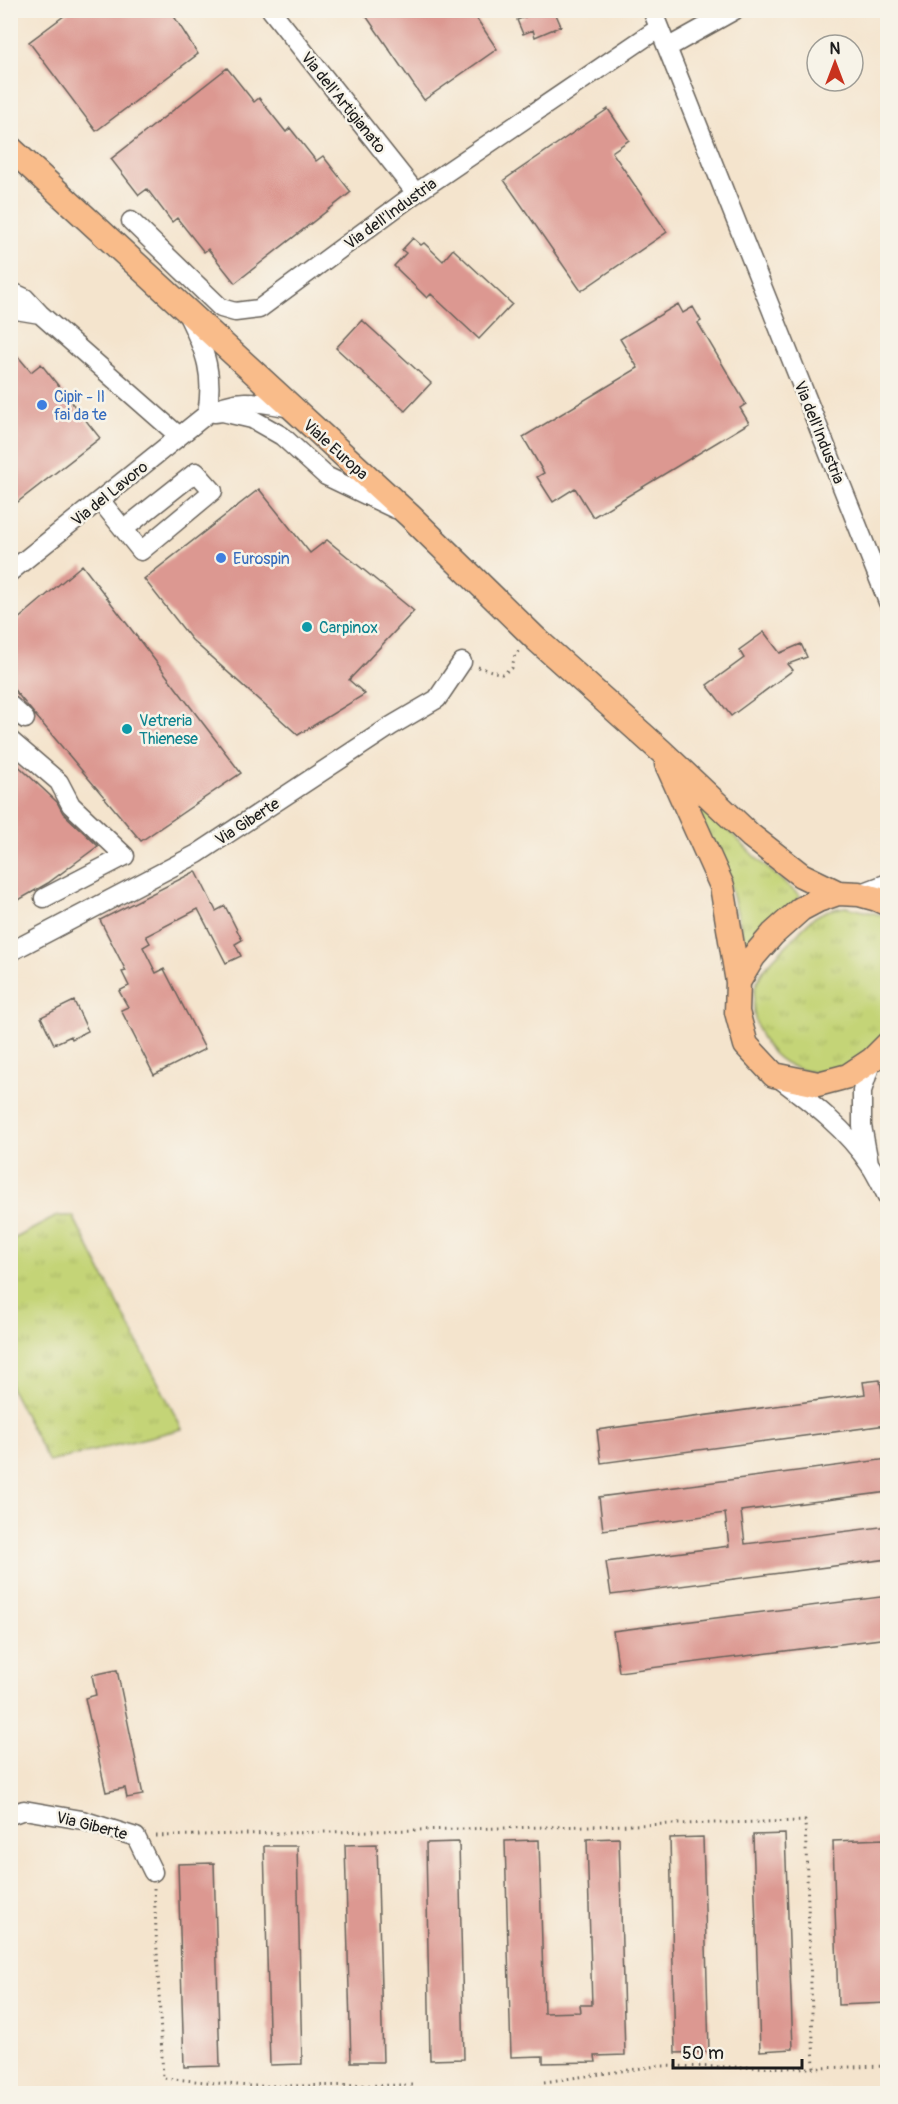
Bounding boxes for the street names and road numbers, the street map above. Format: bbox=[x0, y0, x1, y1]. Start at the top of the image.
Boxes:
street label: Via dell'Artigianato bbox=[296, 48, 390, 158]
street label: Via dell'Industria bbox=[341, 174, 441, 254]
street label: Via dell'Industria bbox=[789, 378, 849, 487]
street label: Viale Europa bbox=[299, 415, 372, 484]
street label: Via del Lavoro bbox=[67, 457, 152, 531]
street label: Via Giberte bbox=[212, 794, 284, 850]
street label: Via Giberte bbox=[54, 1807, 130, 1844]

